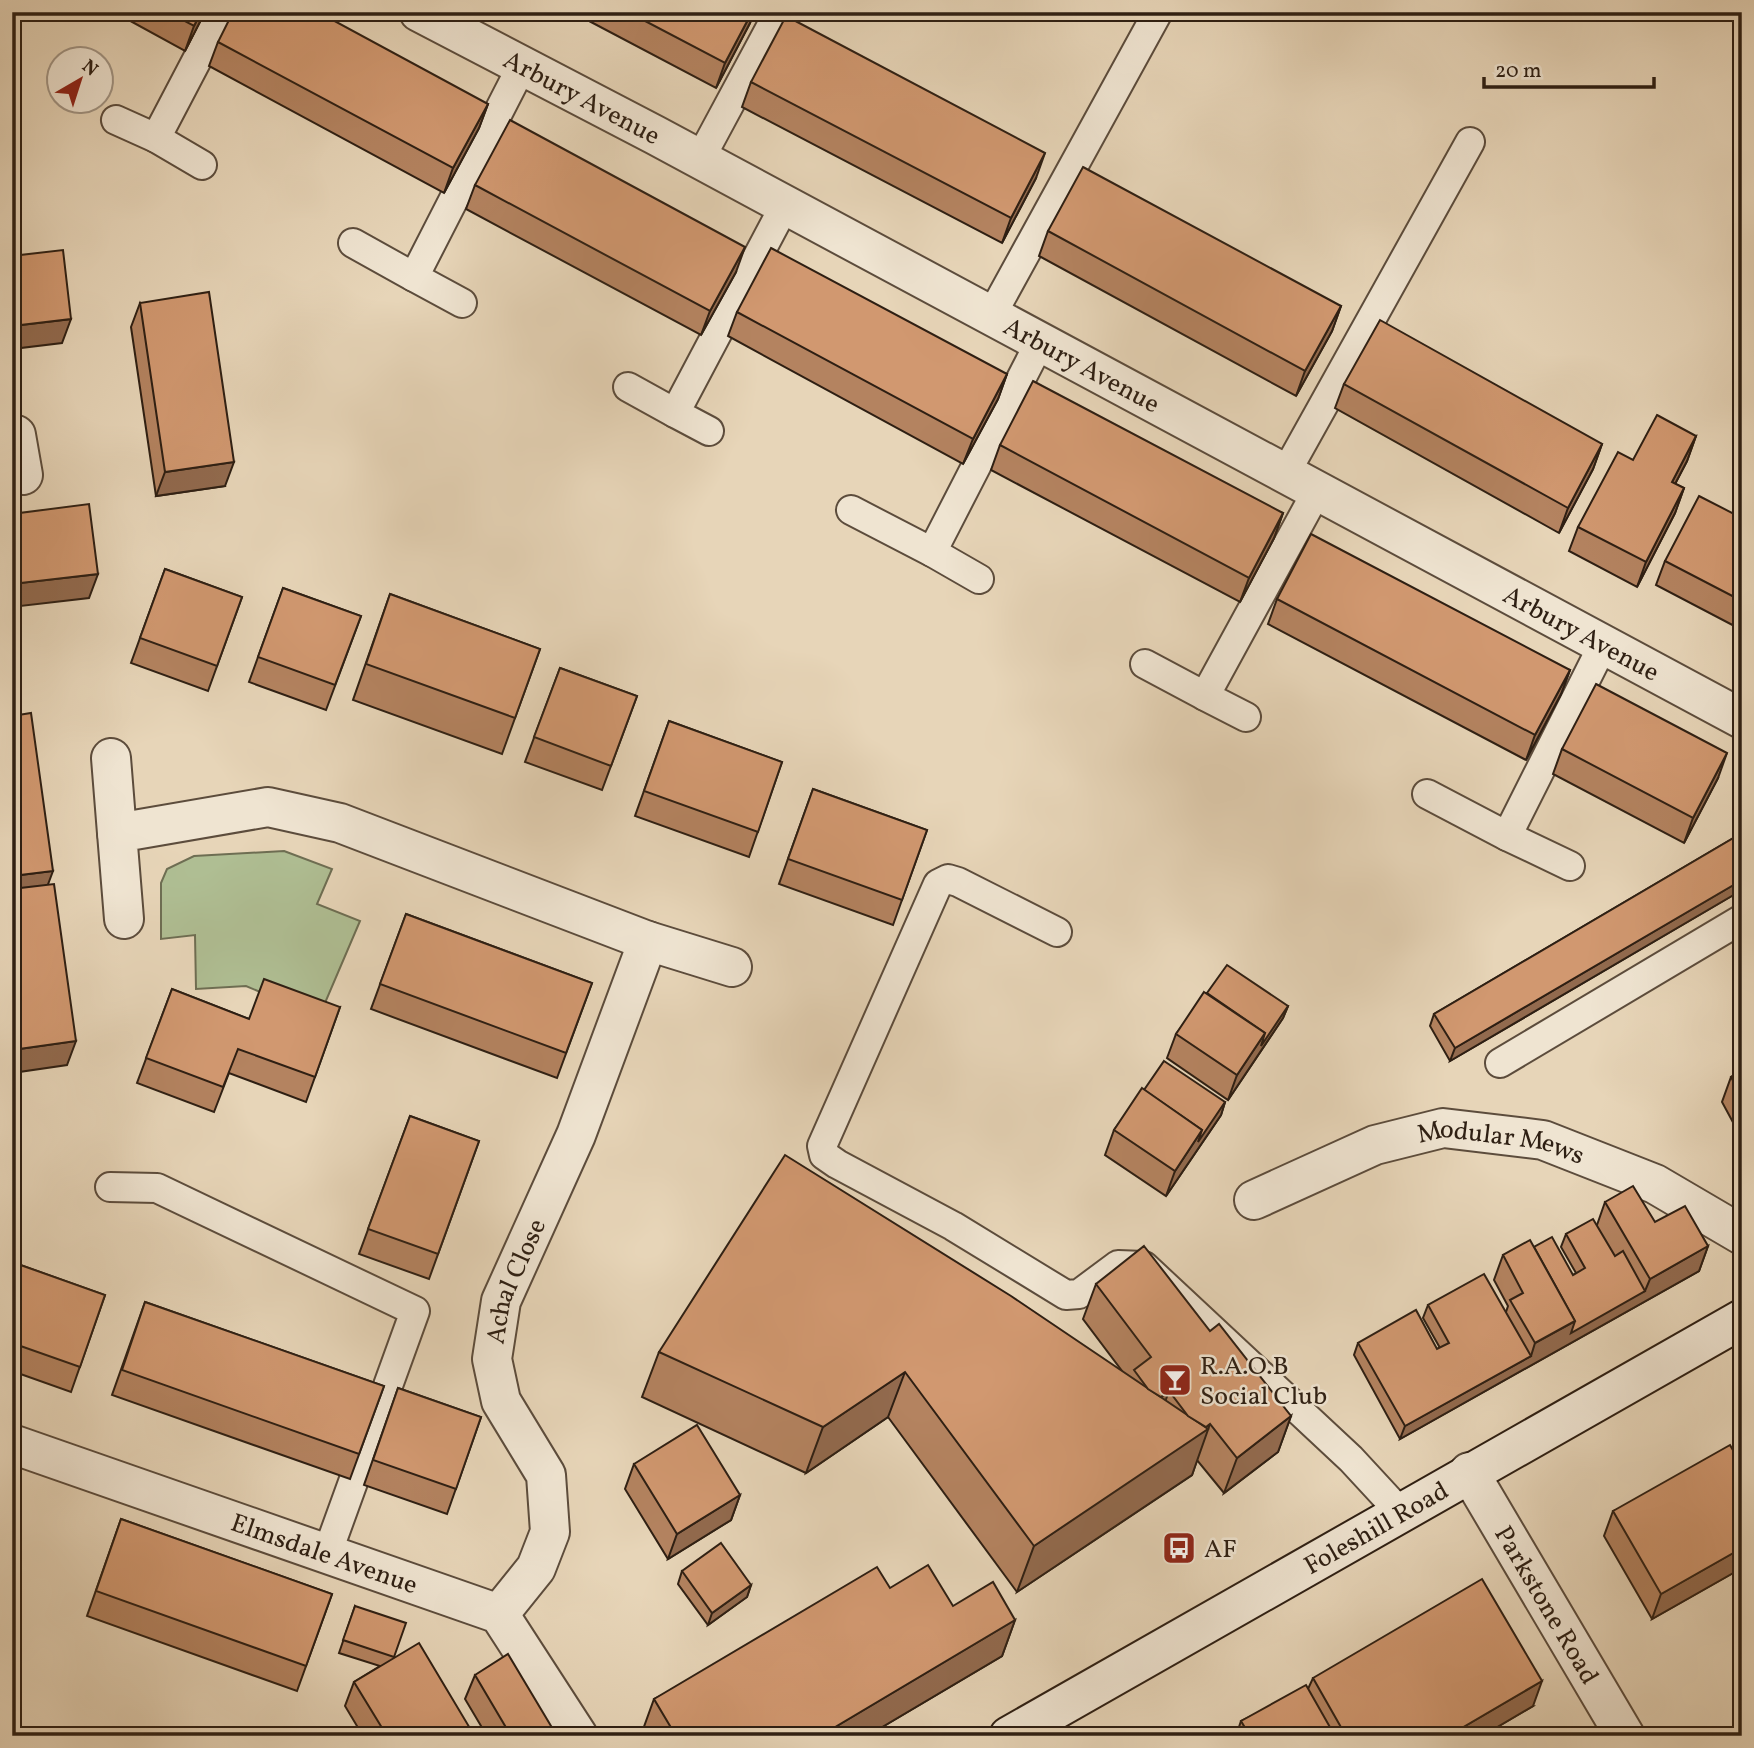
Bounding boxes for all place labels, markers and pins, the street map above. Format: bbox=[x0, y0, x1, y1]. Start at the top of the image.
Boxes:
place label: R.A.O.B Social Club bbox=[1200, 1349, 1327, 1415]
bar icon: R.A.O.B Social Club bbox=[1156, 1361, 1194, 1399]
bus stop icon: AF bbox=[1160, 1529, 1198, 1567]
place label: AF bbox=[1204, 1532, 1237, 1568]

